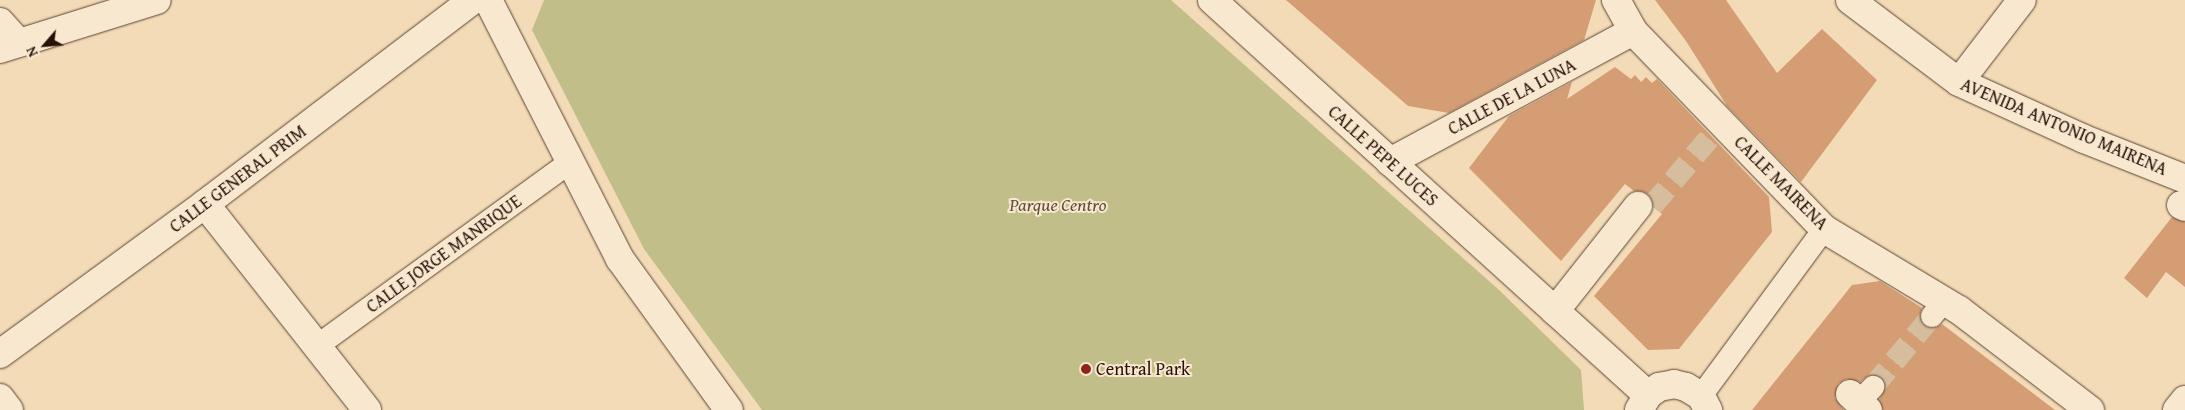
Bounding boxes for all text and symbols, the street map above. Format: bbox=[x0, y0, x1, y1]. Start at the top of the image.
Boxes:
north arrow bbox=[20, 20, 70, 70]
text: N bbox=[21, 43, 43, 61]
street label: CALLE DE LA LUNA bbox=[1444, 54, 1580, 140]
street label: AVENIDA ANTONIO MAIRENA bbox=[1957, 74, 2171, 180]
street label: CALLE PEPE LUCES bbox=[1324, 101, 1442, 211]
street label: CALLE GENERAL PRIM bbox=[165, 121, 311, 237]
street label: CALLE MAIRENA bbox=[1729, 131, 1833, 235]
street label: CALLE JORGE MANRIQUE bbox=[362, 190, 526, 318]
park label: Parque Centro bbox=[1010, 194, 1106, 216]
place label: Central Park bbox=[1096, 358, 1190, 380]
marker: Central Park bbox=[1080, 363, 1092, 375]

